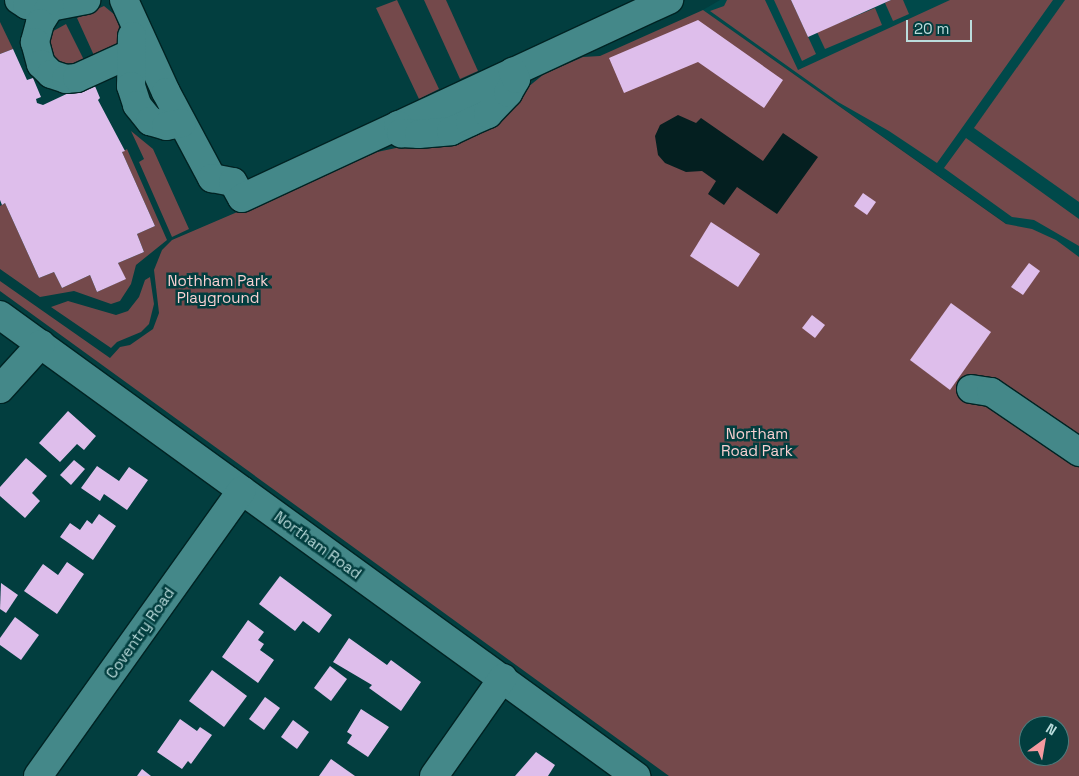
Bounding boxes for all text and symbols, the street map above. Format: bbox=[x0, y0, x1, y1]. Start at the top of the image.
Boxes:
scale bar bbox=[909, 10, 975, 42]
text: 20 m bbox=[914, 19, 949, 38]
park label: Nothham Park Playground bbox=[168, 271, 268, 306]
park label: Northam Road Park bbox=[721, 424, 793, 459]
street label: Northam Road bbox=[271, 507, 365, 583]
street label: Coventry Road bbox=[102, 584, 178, 682]
north arrow bbox=[1019, 716, 1069, 766]
text: N bbox=[1043, 719, 1060, 739]

